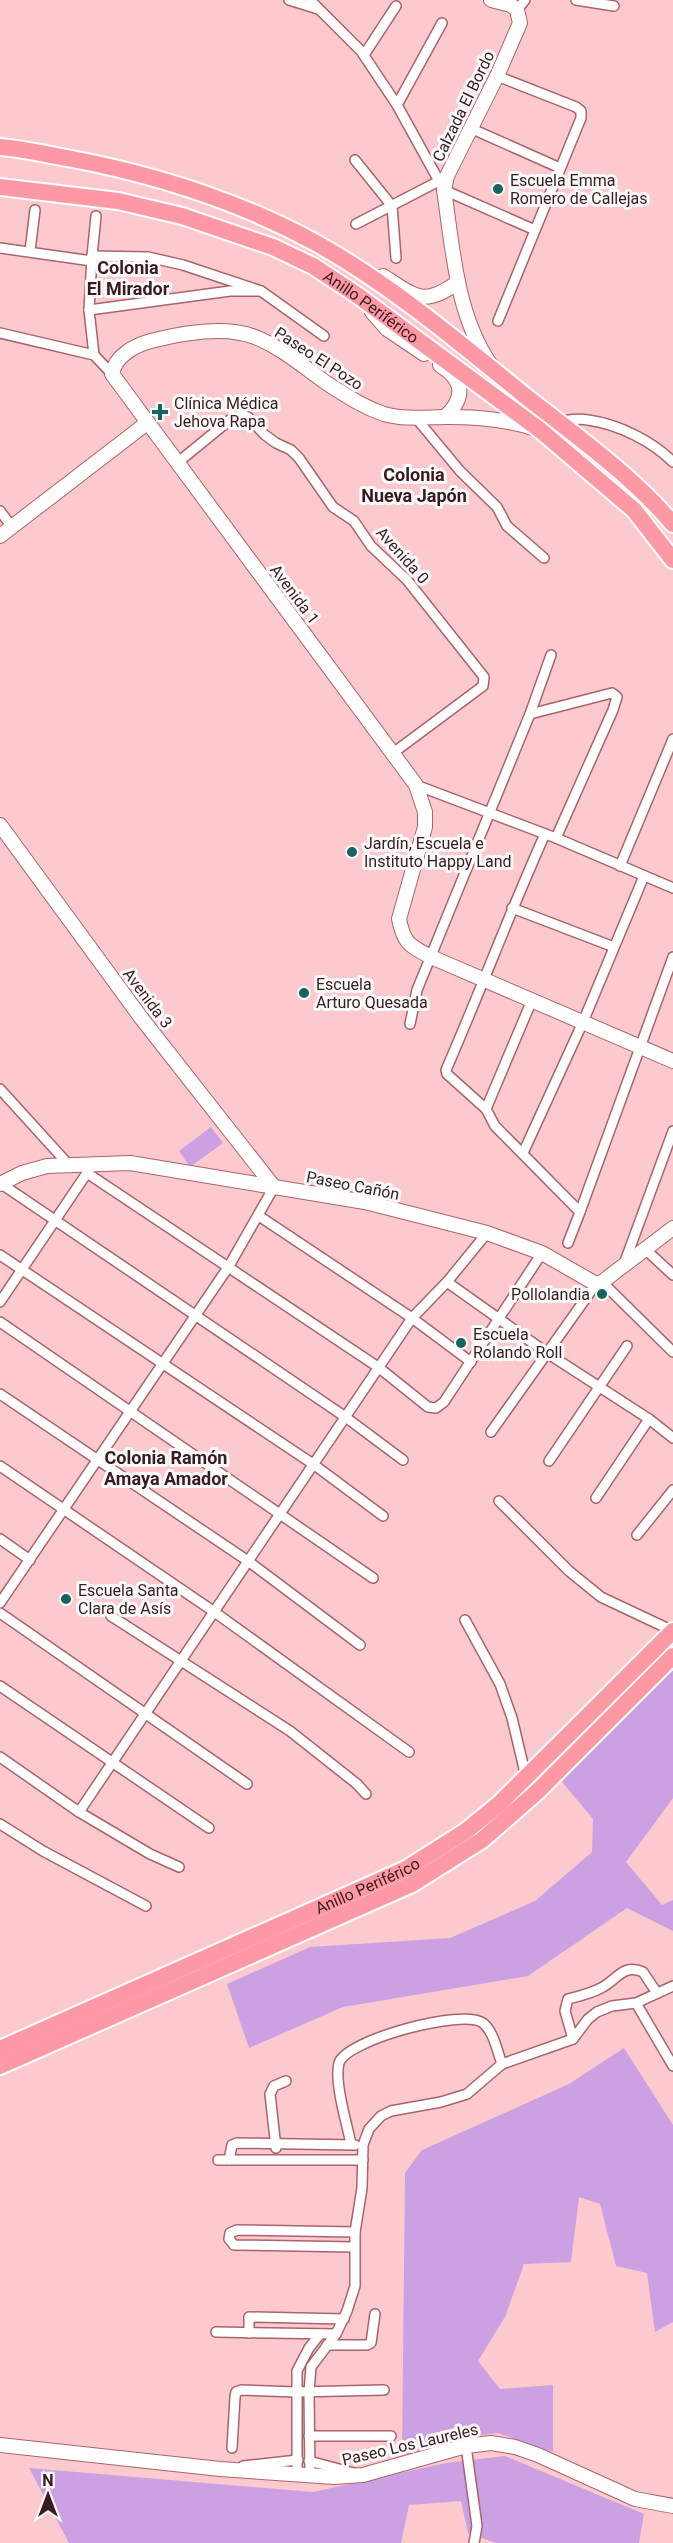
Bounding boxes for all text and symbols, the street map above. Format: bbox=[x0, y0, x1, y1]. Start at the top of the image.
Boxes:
street label: Calzada El Bordo bbox=[428, 48, 498, 165]
place label: Escuela Emma Romero de Callejas bbox=[510, 171, 648, 208]
marker: Escuela Emma Romero de Callejas bbox=[491, 182, 505, 196]
district label: Colonia El Mirador bbox=[87, 257, 170, 299]
street label: Anillo Periférico bbox=[320, 267, 422, 347]
street label: Paseo El Pozo bbox=[271, 323, 366, 394]
place label: Clínica Médica Jehova Rapa bbox=[174, 394, 278, 431]
marker: Clínica Médica Jehova Rapa bbox=[151, 403, 169, 421]
district label: Colonia Nueva Japón bbox=[361, 464, 467, 506]
street label: Avenida 0 bbox=[372, 523, 433, 588]
street label: Avenida 1 bbox=[266, 561, 323, 628]
place label: Jardín, Escuela e Instituto Happy Land bbox=[364, 834, 512, 871]
marker: Jardín, Escuela e Instituto Happy Land bbox=[345, 845, 359, 859]
street label: Avenida 3 bbox=[119, 965, 176, 1032]
place label: Escuela Arturo Quesada bbox=[316, 975, 428, 1012]
marker: Escuela Arturo Quesada bbox=[297, 986, 311, 1000]
street label: Paseo Cañón bbox=[305, 1167, 401, 1204]
place label: Pollolandia bbox=[511, 1285, 590, 1304]
marker: Pollolandia bbox=[595, 1287, 609, 1301]
place label: Escuela Rolando Roll bbox=[473, 1325, 562, 1362]
marker: Escuela Rolando Roll bbox=[454, 1336, 468, 1350]
district label: Colonia Ramón Amaya Amador bbox=[104, 1447, 228, 1489]
place label: Escuela Santa Clara de Asís bbox=[78, 1581, 179, 1618]
marker: Escuela Santa Clara de Asís bbox=[59, 1592, 73, 1606]
street label: Anillo Periférico bbox=[312, 1854, 423, 1918]
street label: Paseo Los Laureles bbox=[340, 2420, 480, 2469]
north arrow bbox=[18, 2465, 78, 2525]
text: N bbox=[42, 2471, 54, 2490]

